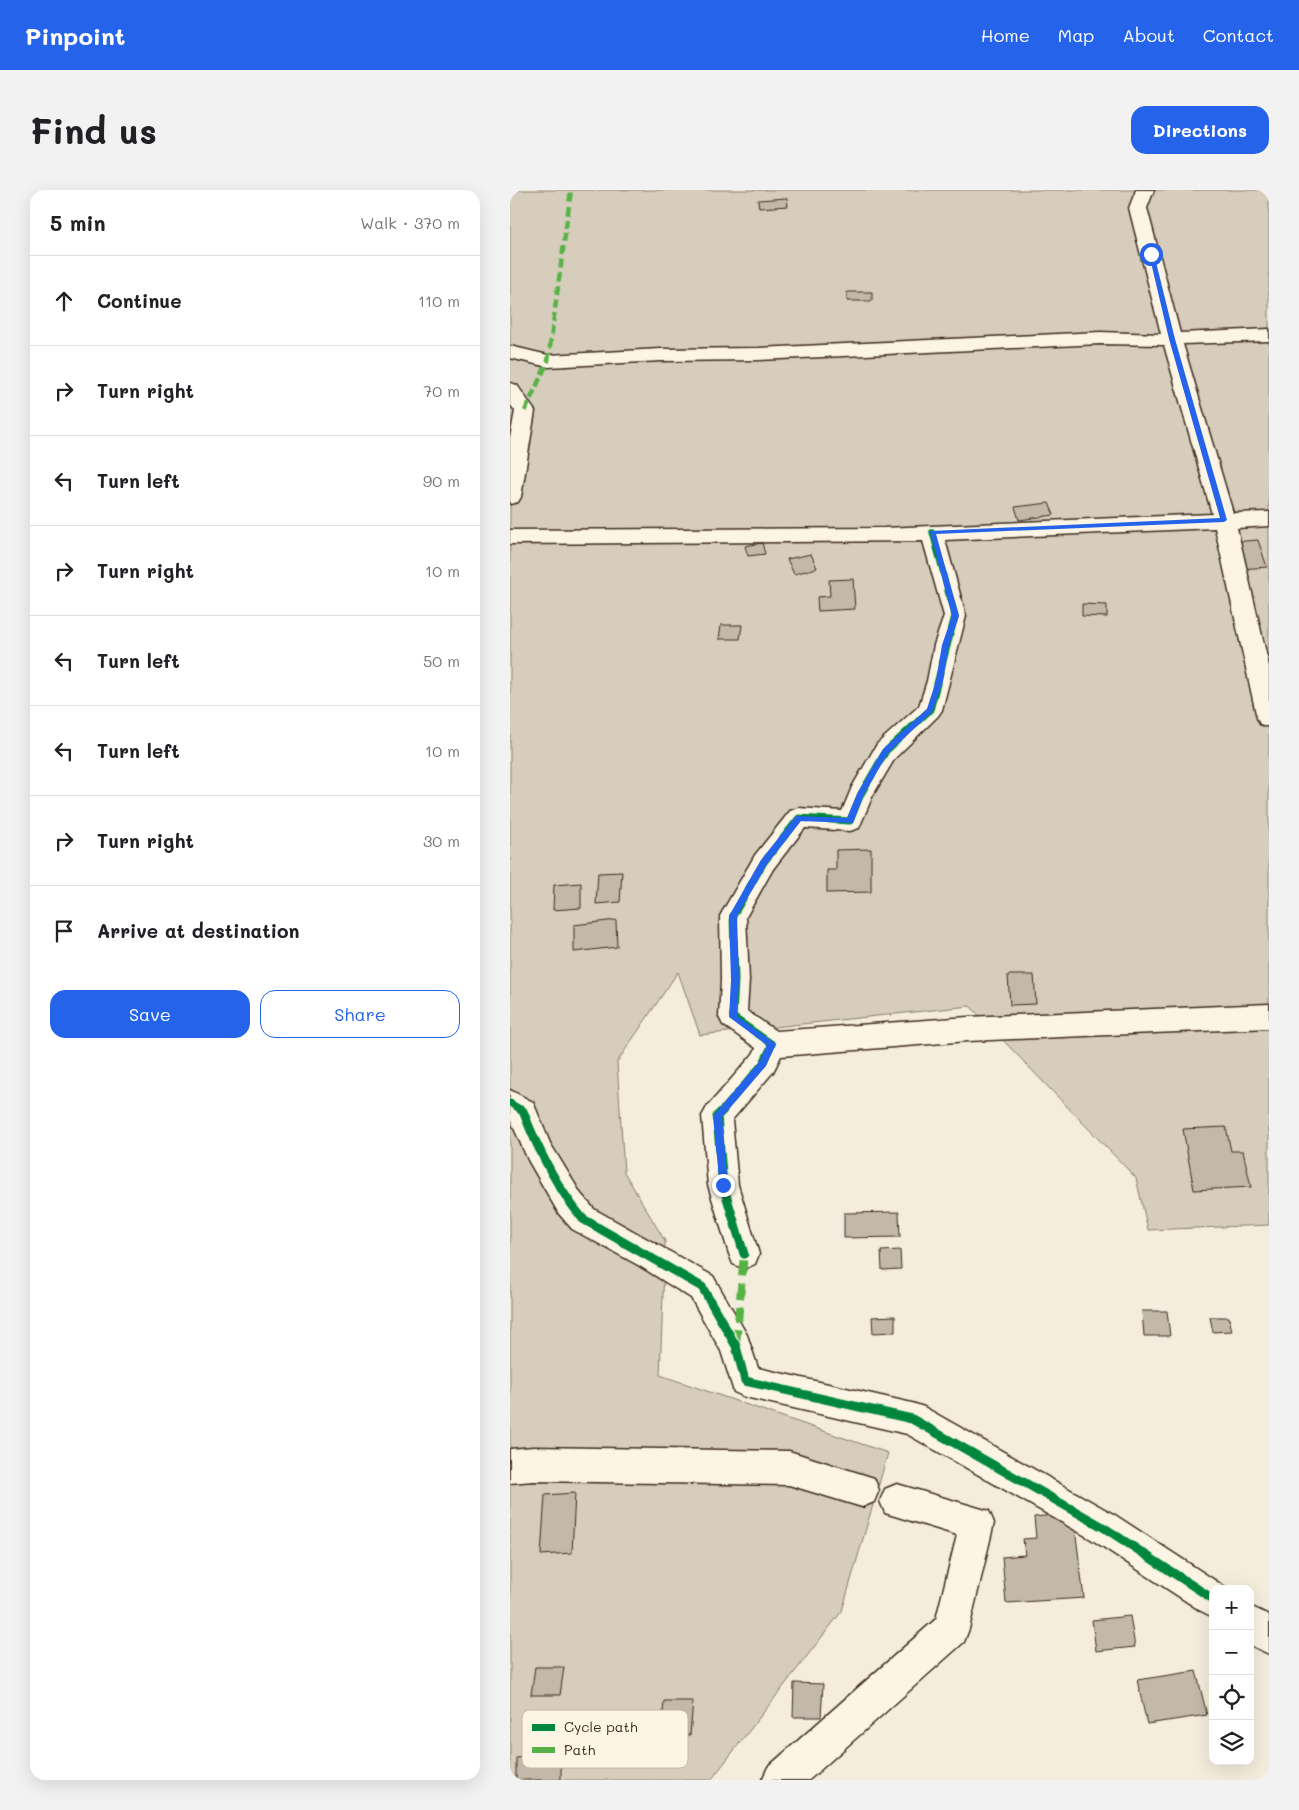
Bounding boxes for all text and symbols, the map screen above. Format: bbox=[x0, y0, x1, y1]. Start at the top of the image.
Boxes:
text: Pinpoint bbox=[25, 20, 126, 51]
text: Home bbox=[981, 23, 1030, 47]
text: Map bbox=[1058, 23, 1094, 47]
text: About bbox=[1122, 23, 1175, 47]
text: Contact bbox=[1203, 23, 1274, 47]
button: Directions bbox=[1131, 106, 1269, 154]
text: Find us bbox=[30, 107, 157, 153]
text: 5 min bbox=[50, 209, 106, 236]
text: Walk · 370 m bbox=[360, 212, 460, 233]
route start bbox=[1140, 243, 1163, 266]
icon: ahead bbox=[50, 287, 78, 315]
text: Continue bbox=[97, 288, 182, 313]
text: 110 m bbox=[418, 290, 460, 311]
icon: right bbox=[50, 377, 78, 405]
text: Turn right bbox=[97, 378, 194, 403]
text: 70 m bbox=[423, 380, 460, 401]
icon: left bbox=[50, 467, 78, 495]
text: Turn left bbox=[97, 468, 180, 493]
text: 90 m bbox=[423, 470, 460, 491]
icon: right bbox=[50, 557, 78, 585]
text: Turn right bbox=[97, 558, 194, 583]
text: 10 m bbox=[425, 560, 460, 581]
icon: left bbox=[50, 647, 78, 675]
text: Turn left bbox=[97, 648, 180, 673]
text: 50 m bbox=[423, 650, 460, 671]
icon: left bbox=[50, 737, 78, 765]
text: Turn left bbox=[97, 738, 180, 763]
text: 10 m bbox=[425, 740, 460, 761]
icon: right bbox=[50, 827, 78, 855]
text: Turn right bbox=[97, 828, 194, 853]
text: 30 m bbox=[423, 830, 460, 851]
icon: arrive bbox=[50, 917, 78, 945]
text: Arrive at destination bbox=[97, 918, 300, 943]
button: Save bbox=[50, 990, 250, 1038]
button: Share bbox=[260, 990, 460, 1038]
route end bbox=[712, 1174, 735, 1197]
map controls bbox=[1209, 1585, 1254, 1765]
button: + bbox=[1209, 1585, 1254, 1630]
button: − bbox=[1209, 1630, 1254, 1675]
button: locate bbox=[1209, 1675, 1254, 1720]
legend bbox=[522, 1710, 688, 1768]
text: Cycle path bbox=[564, 1717, 638, 1736]
button: layers bbox=[1209, 1720, 1254, 1765]
text: Path bbox=[564, 1740, 595, 1759]

